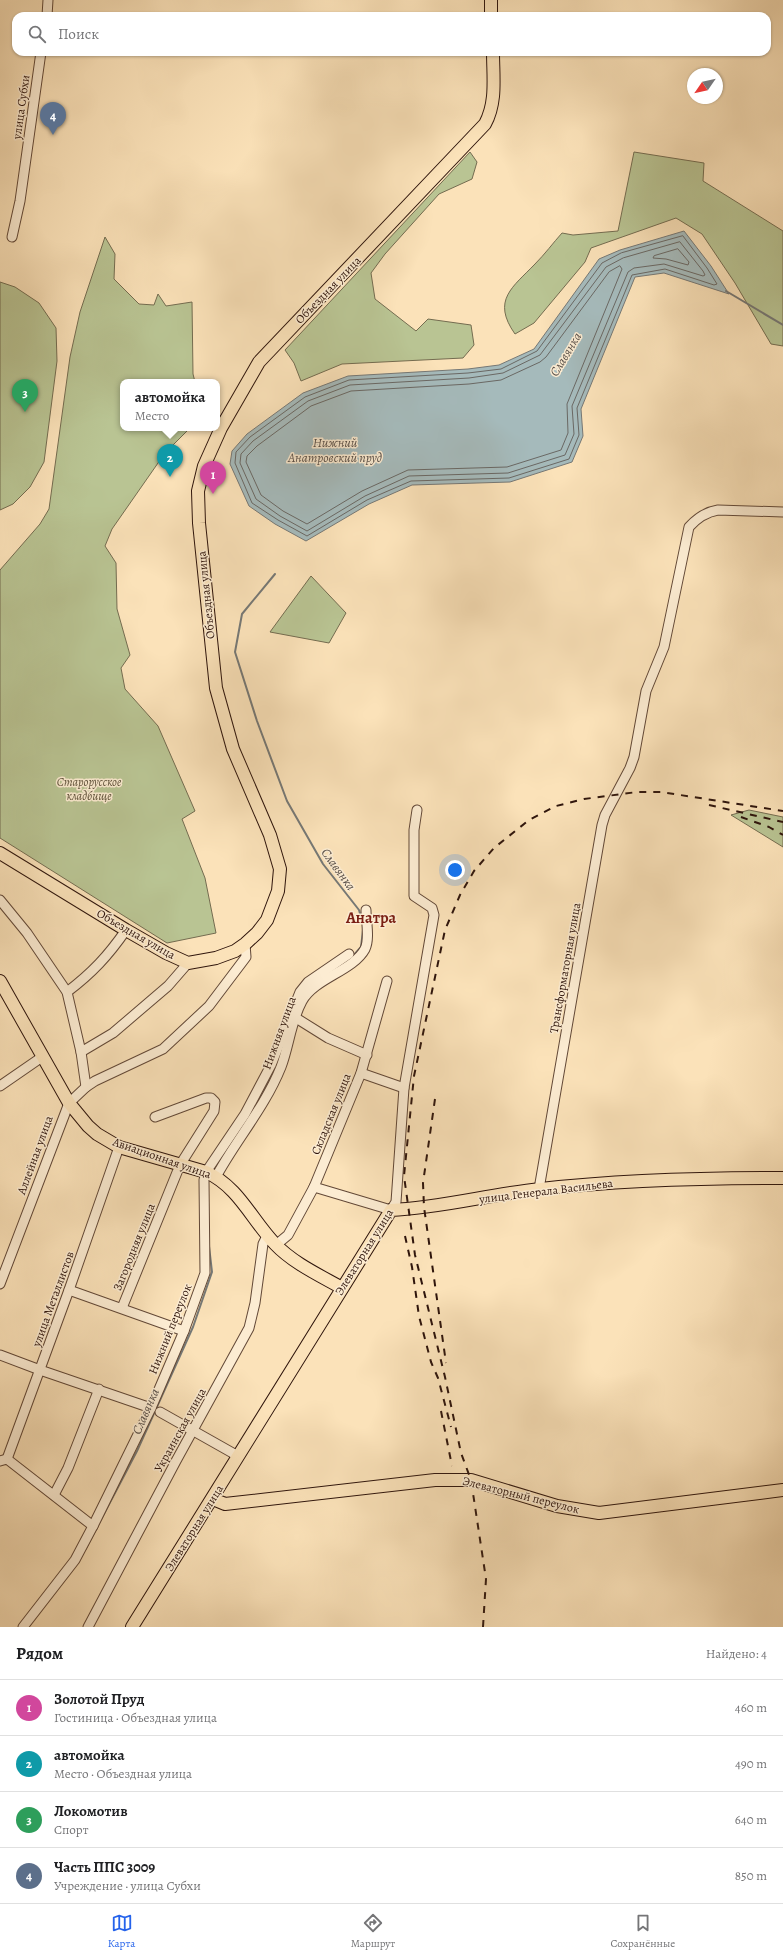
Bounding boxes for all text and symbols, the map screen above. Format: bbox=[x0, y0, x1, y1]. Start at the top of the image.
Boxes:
search box bbox=[12, 12, 771, 56]
icon: search bbox=[26, 23, 48, 45]
text: Поиск bbox=[58, 24, 99, 44]
north arrow bbox=[687, 68, 723, 104]
street label: улица Субхи bbox=[8, 74, 33, 141]
pin: 4 bbox=[40, 102, 66, 135]
street label: Объездная улица bbox=[292, 252, 365, 327]
water label: Славянка bbox=[546, 329, 585, 379]
pin: 3 bbox=[12, 379, 38, 412]
popup bbox=[120, 379, 220, 431]
text: автомойка bbox=[135, 387, 205, 407]
text: Место bbox=[135, 407, 169, 424]
water label: Нижний Анатровский пруд bbox=[287, 434, 382, 466]
pin: 2 bbox=[157, 444, 183, 477]
pin: 1 bbox=[200, 461, 226, 494]
street label: Объездная улица bbox=[193, 550, 219, 640]
park label: Старорусское кладбище bbox=[57, 774, 122, 804]
water label: Славянка bbox=[317, 845, 360, 894]
your location bbox=[445, 860, 465, 880]
street label: Трансформаторная улица bbox=[546, 901, 584, 1035]
street label: Объездная улица bbox=[94, 905, 179, 963]
district label: Анатра bbox=[345, 907, 396, 929]
street label: Нижняя улица bbox=[258, 994, 300, 1072]
street label: Складская улица bbox=[307, 1071, 355, 1157]
street label: Аллейная улица bbox=[13, 1113, 57, 1198]
street label: Авиационная улица bbox=[110, 1133, 214, 1183]
street label: улица Генерала Васильева bbox=[477, 1175, 614, 1207]
street label: Загородняя улица bbox=[109, 1201, 159, 1293]
street label: Элеваторная улица bbox=[331, 1205, 397, 1298]
street label: улица Металлистов bbox=[28, 1249, 78, 1350]
street label: Нижний переулок bbox=[145, 1281, 195, 1377]
street label: Украинская улица bbox=[150, 1385, 210, 1475]
water label: Славянка bbox=[128, 1386, 163, 1437]
street label: Элеваторный переулок bbox=[461, 1473, 581, 1517]
street label: Элеваторная улица bbox=[161, 1481, 227, 1574]
text: Рядом bbox=[16, 1642, 63, 1665]
text: Найдено: 4 bbox=[706, 1645, 767, 1662]
text: Золотой Пруд bbox=[54, 1689, 144, 1709]
text: 1 bbox=[27, 1699, 31, 1716]
text: 460 m bbox=[735, 1699, 767, 1716]
text: Гостиница · Объездная улица bbox=[54, 1709, 217, 1726]
text: автомойка bbox=[54, 1745, 125, 1765]
text: 2 bbox=[26, 1755, 32, 1772]
text: 490 m bbox=[735, 1755, 767, 1772]
text: Место · Объездная улица bbox=[54, 1765, 192, 1782]
text: Локомотив bbox=[54, 1801, 128, 1821]
text: 3 bbox=[26, 1811, 32, 1828]
text: 640 m bbox=[735, 1811, 767, 1828]
text: Спорт bbox=[54, 1821, 88, 1838]
text: Часть ППС 3009 bbox=[54, 1857, 155, 1877]
text: 4 bbox=[26, 1867, 32, 1884]
text: 850 m bbox=[735, 1867, 767, 1884]
text: Учреждение · улица Субхи bbox=[54, 1877, 201, 1894]
tab: Карта bbox=[108, 1912, 135, 1951]
tab: Маршрут bbox=[351, 1912, 395, 1951]
tab: Сохранённые bbox=[610, 1912, 675, 1951]

